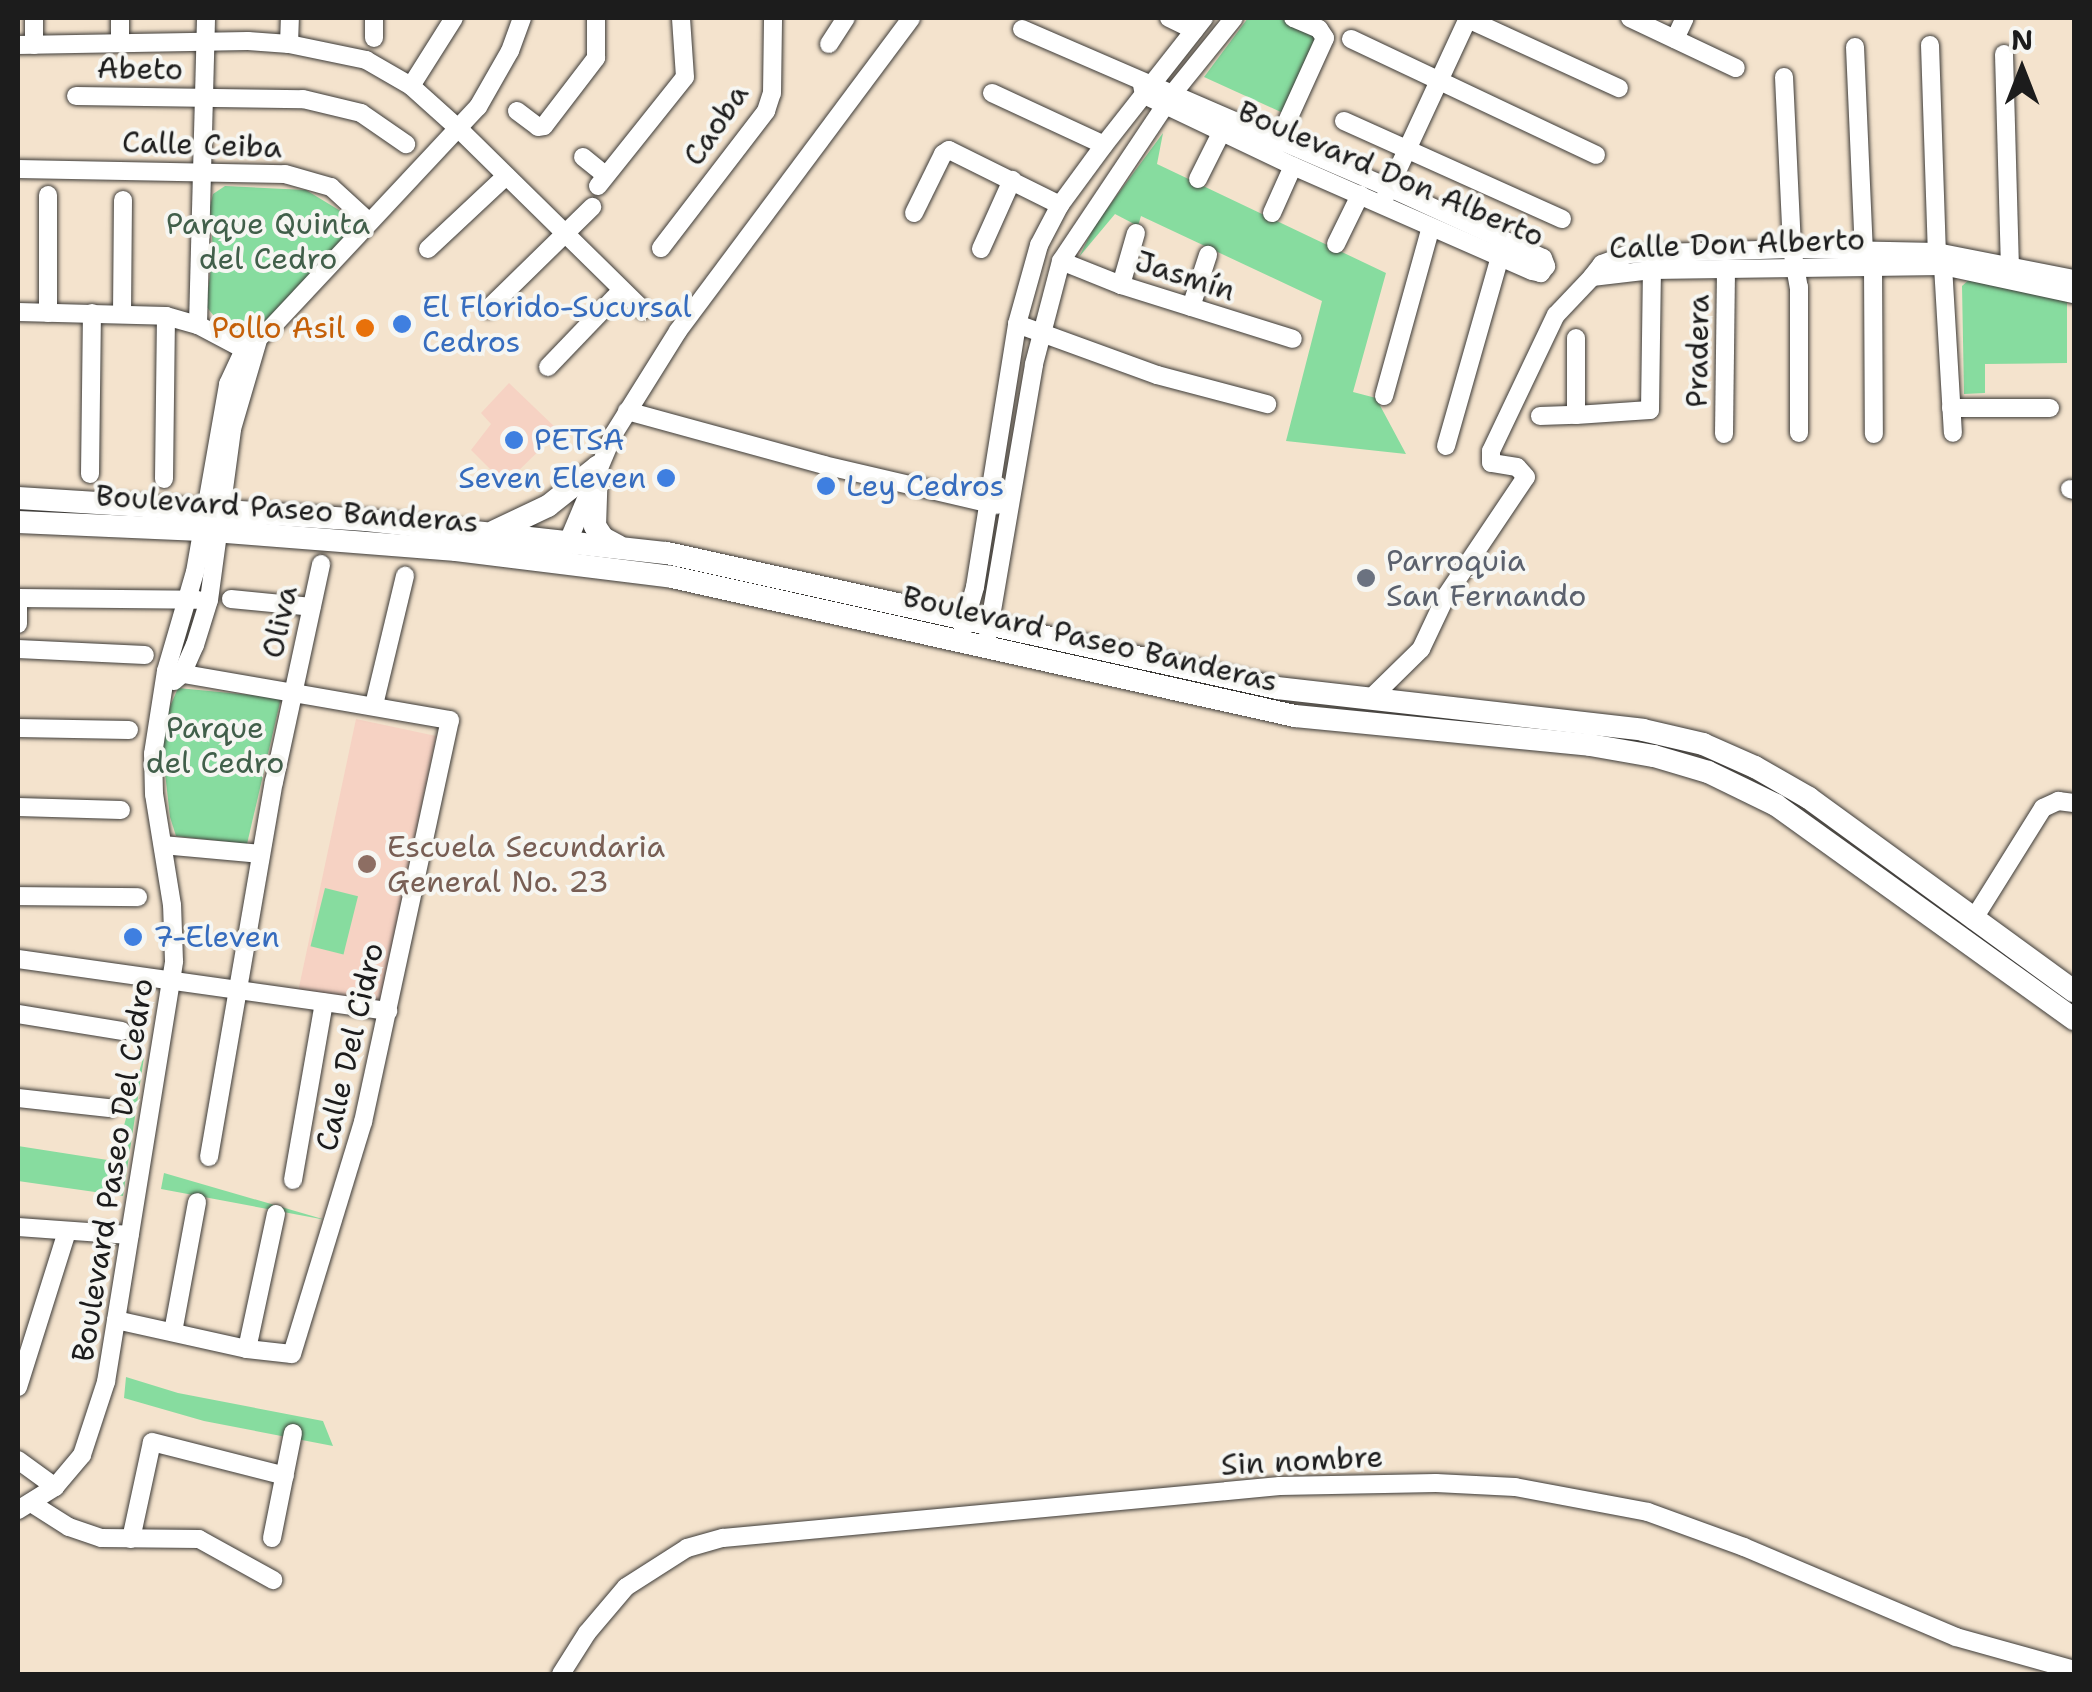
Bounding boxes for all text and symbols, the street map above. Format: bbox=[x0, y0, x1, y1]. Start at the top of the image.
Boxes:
north arrow bbox=[1972, 20, 2072, 120]
text: N bbox=[2011, 21, 2033, 59]
street label: Abeto bbox=[97, 50, 183, 88]
street label: Caoba bbox=[676, 77, 756, 173]
street label: Boulevard Don Alberto bbox=[1233, 93, 1549, 255]
street label: Calle Ceiba bbox=[121, 124, 283, 166]
park label: Parque Quinta del Cedro bbox=[166, 206, 370, 276]
street label: Calle Don Alberto bbox=[1608, 222, 1866, 266]
street label: Jasmín bbox=[1131, 243, 1239, 309]
place label: El Florido-Sucursal Cedros bbox=[422, 289, 691, 360]
street label: Pradera bbox=[1679, 294, 1717, 408]
place label: Pollo Asil bbox=[211, 310, 345, 346]
marker: El Florido-Sucursal Cedros bbox=[391, 313, 413, 335]
marker: Pollo Asil bbox=[354, 317, 376, 339]
place label: PETSA bbox=[534, 422, 624, 458]
marker: PETSA bbox=[503, 429, 525, 451]
place label: Seven Eleven bbox=[458, 460, 646, 496]
marker: Seven Eleven bbox=[655, 467, 677, 489]
place label: Ley Cedros bbox=[846, 468, 1004, 504]
marker: Ley Cedros bbox=[815, 475, 837, 497]
street label: Boulevard Paseo Banderas bbox=[94, 478, 480, 540]
place label: Parroquia San Fernando bbox=[1386, 543, 1587, 614]
marker: Parroquia San Fernando bbox=[1355, 567, 1377, 589]
street label: Boulevard Paseo Banderas bbox=[899, 578, 1281, 700]
street label: Oliva bbox=[255, 582, 305, 662]
park label: Parque del Cedro bbox=[146, 710, 284, 780]
place label: Escuela Secundaria General No. 23 bbox=[387, 829, 665, 900]
marker: Escuela Secundaria General No. 23 bbox=[356, 853, 378, 875]
place label: 7-Eleven bbox=[153, 919, 280, 955]
marker: 7-Eleven bbox=[122, 926, 144, 948]
street label: Calle Del Cidro bbox=[309, 939, 391, 1155]
street label: Boulevard Paseo Del Cedro bbox=[65, 976, 161, 1364]
street label: Sin nombre bbox=[1220, 1439, 1384, 1483]

